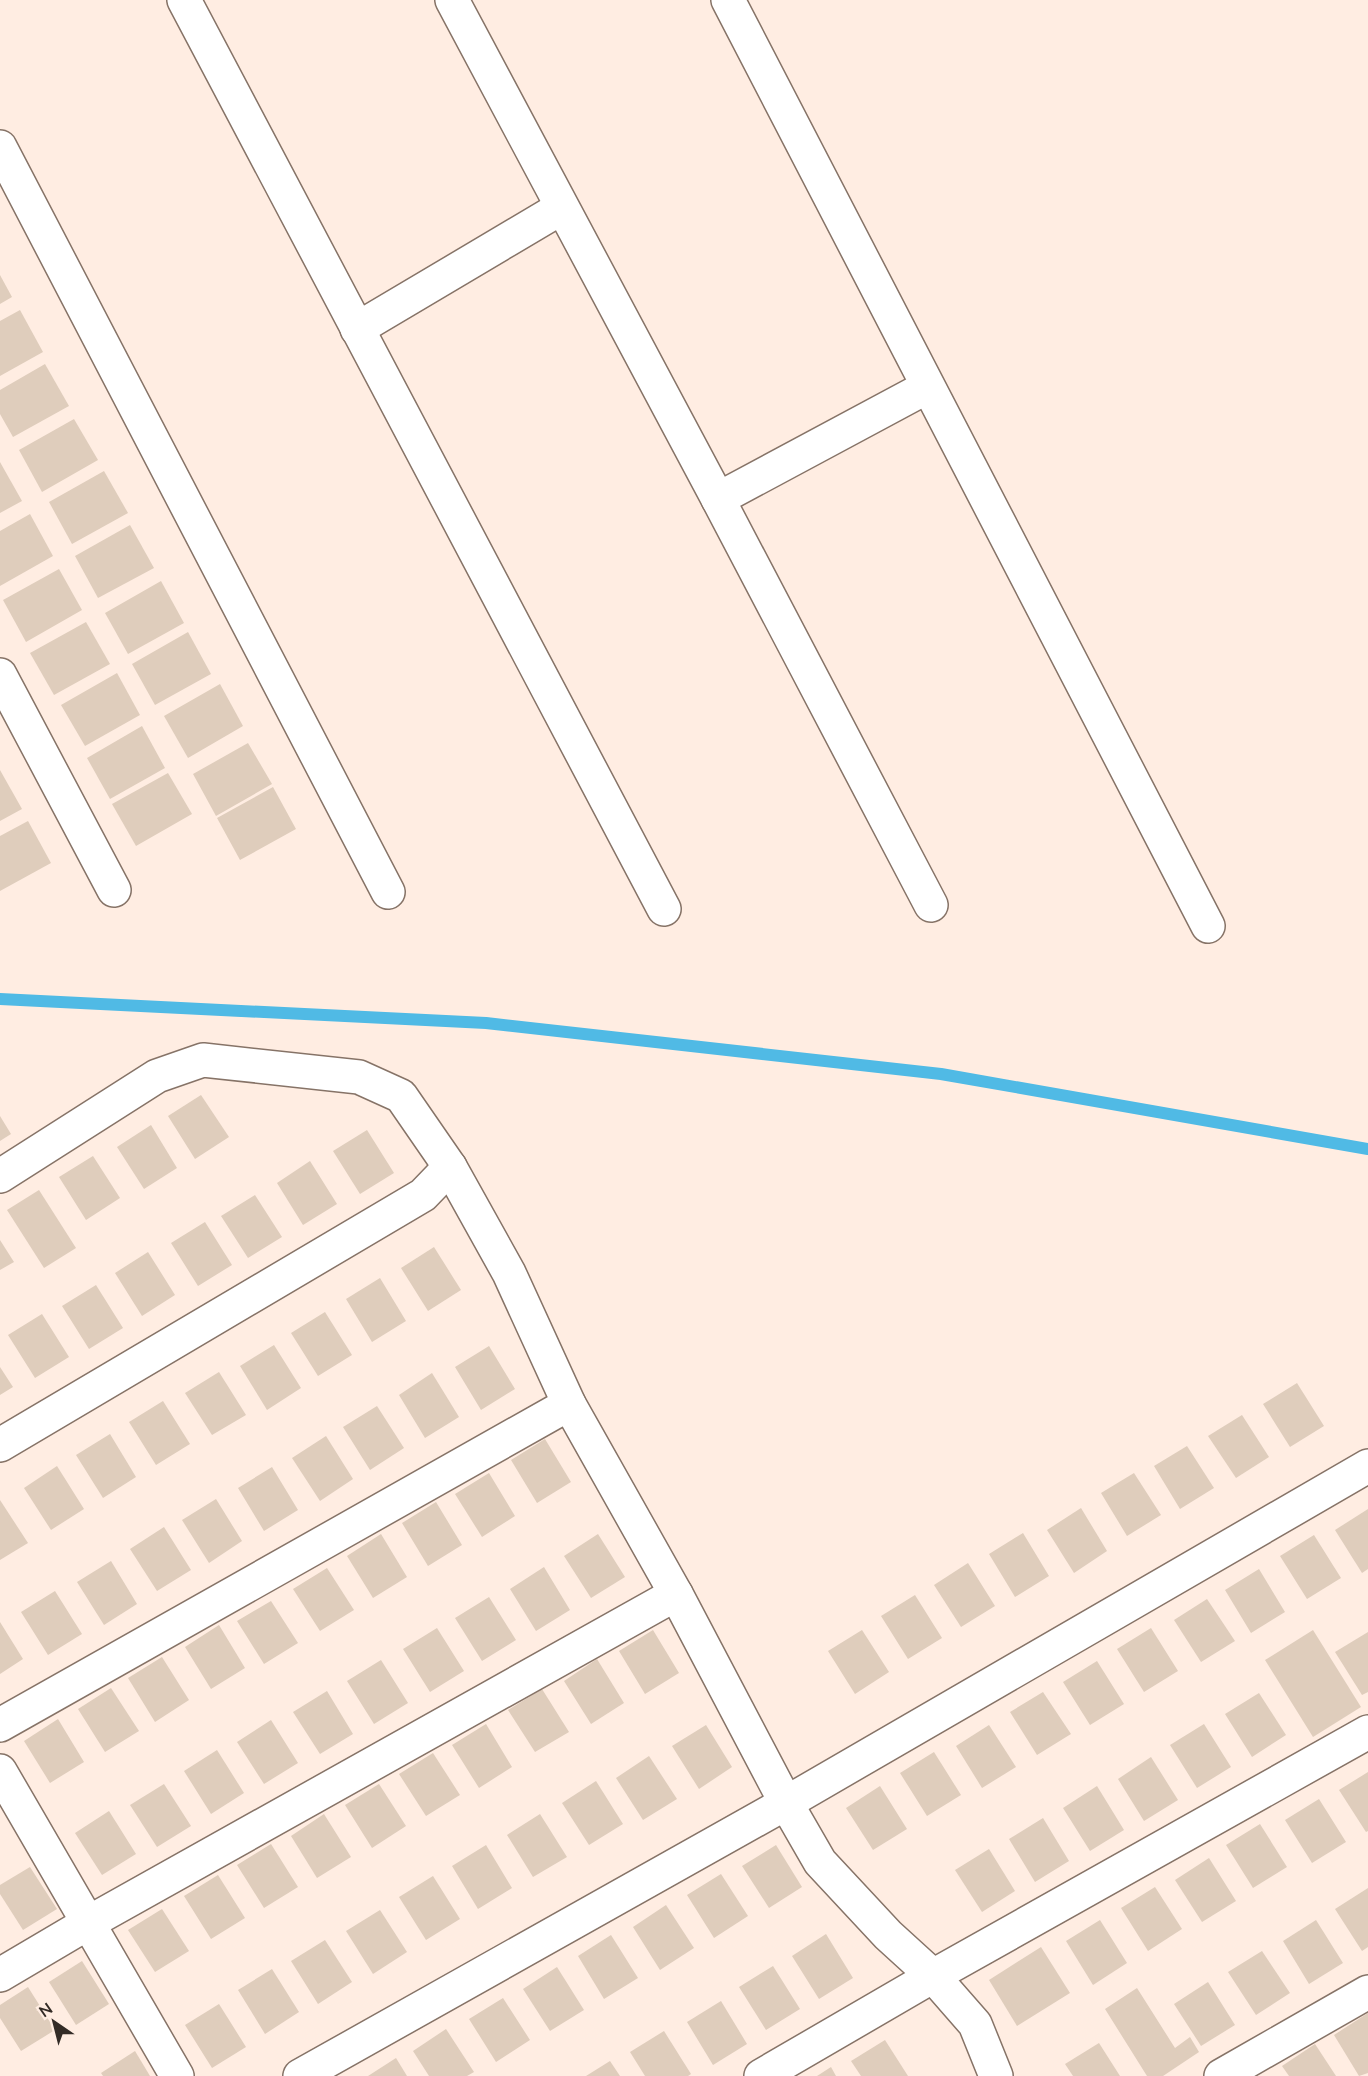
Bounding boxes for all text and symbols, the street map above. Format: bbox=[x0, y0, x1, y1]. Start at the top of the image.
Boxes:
north arrow bbox=[24, 1992, 84, 2052]
text: N bbox=[35, 1998, 57, 2023]

